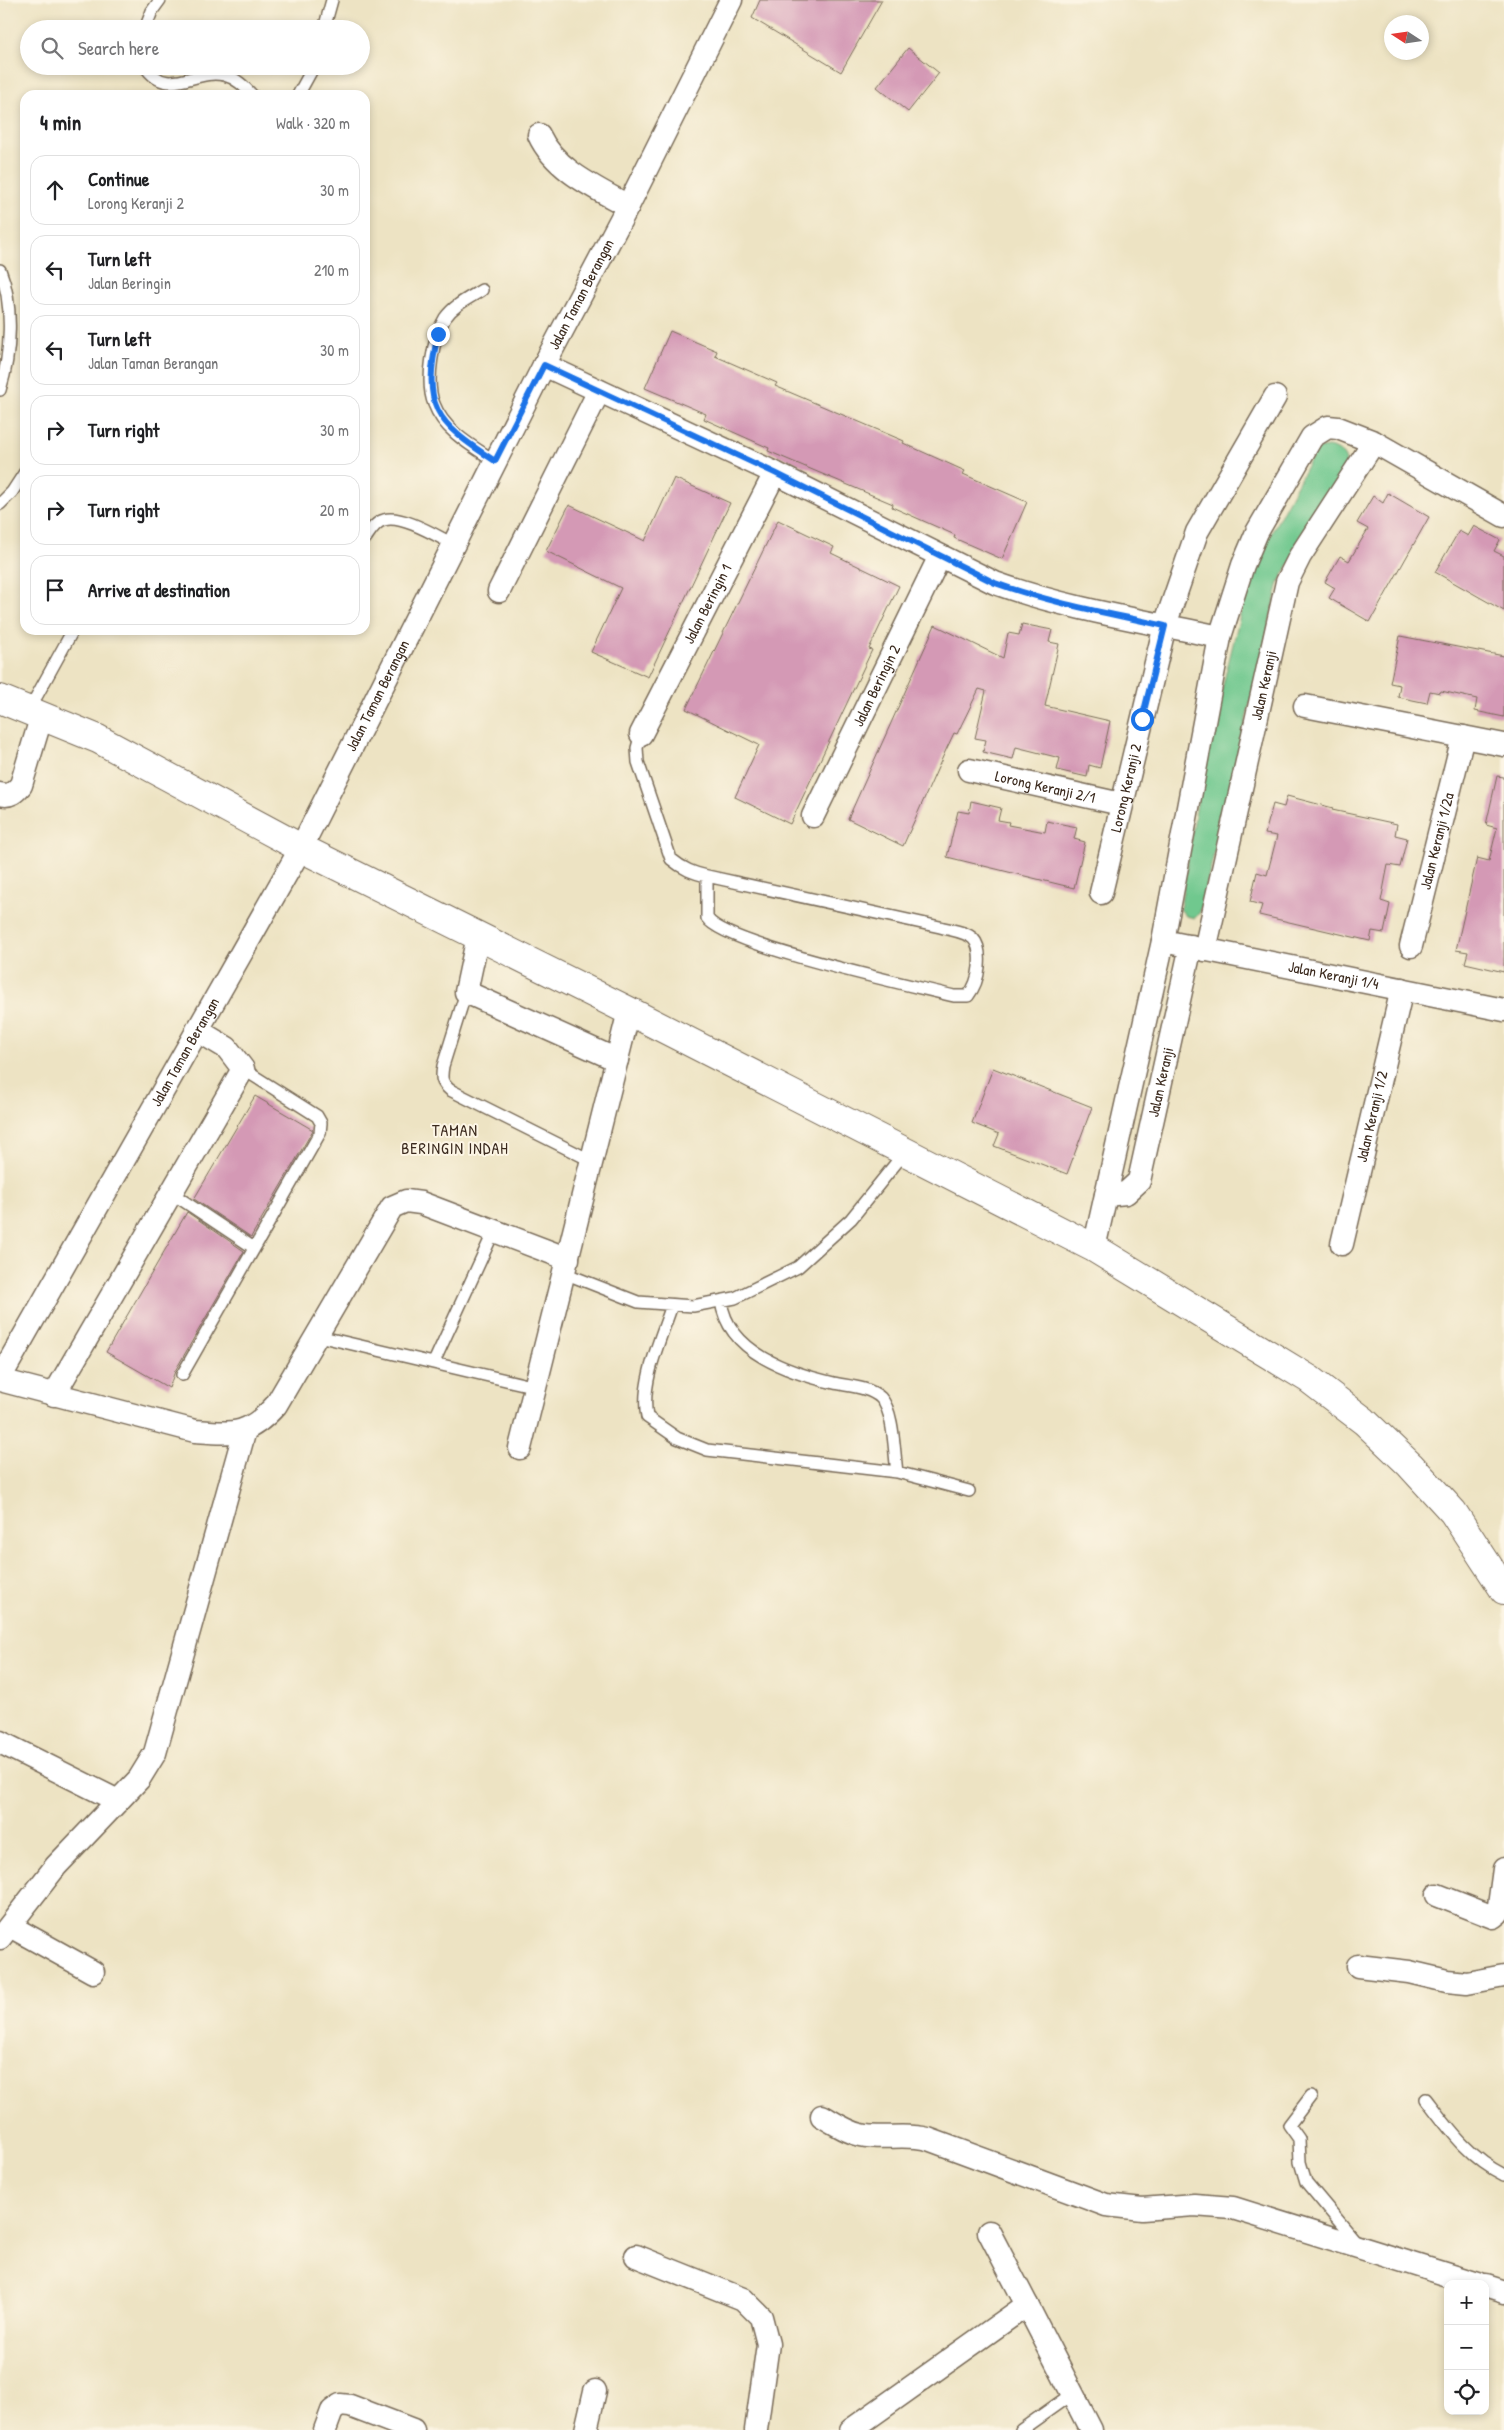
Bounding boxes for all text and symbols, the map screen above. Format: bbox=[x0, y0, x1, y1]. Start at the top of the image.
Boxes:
north arrow bbox=[1384, 15, 1429, 60]
search box bbox=[20, 20, 370, 75]
icon: search bbox=[38, 34, 66, 62]
text: Search here bbox=[78, 35, 159, 61]
text: 4 min bbox=[40, 108, 81, 137]
text: Walk · 320 m bbox=[276, 112, 350, 134]
text: Continue bbox=[88, 166, 149, 192]
icon: ahead bbox=[41, 176, 69, 204]
text: 30 m bbox=[320, 179, 349, 201]
text: Lorong Keranji 2 bbox=[88, 192, 184, 214]
street label: Jalan Taman Berangan bbox=[543, 235, 619, 353]
text: Turn left bbox=[88, 246, 151, 272]
icon: left bbox=[41, 256, 69, 284]
text: 210 m bbox=[314, 259, 349, 281]
text: Jalan Beringin bbox=[88, 272, 171, 294]
route end bbox=[427, 323, 450, 346]
text: Turn left bbox=[88, 326, 151, 352]
icon: left bbox=[41, 336, 69, 364]
text: 30 m bbox=[320, 339, 349, 361]
text: Jalan Taman Berangan bbox=[88, 352, 218, 374]
icon: right bbox=[41, 416, 69, 444]
text: Turn right bbox=[88, 417, 159, 443]
text: 30 m bbox=[320, 419, 349, 441]
icon: right bbox=[41, 496, 69, 524]
text: Turn right bbox=[88, 497, 159, 523]
text: 20 m bbox=[320, 499, 349, 521]
street label: Jalan Beringin 1 bbox=[678, 560, 736, 647]
icon: arrive bbox=[41, 576, 69, 604]
text: Arrive at destination bbox=[88, 577, 230, 603]
street label: Jalan Taman Berangan bbox=[340, 636, 414, 755]
street label: Jalan Beringin 2 bbox=[847, 641, 905, 730]
street label: Jalan Keranji bbox=[1246, 649, 1281, 722]
route start bbox=[1131, 708, 1154, 731]
street label: Lorong Keranji 2 bbox=[1105, 742, 1146, 834]
street label: Lorong Keranji 2/1 bbox=[993, 765, 1097, 808]
street label: Jalan Keranji 1/2a bbox=[1414, 790, 1459, 892]
street label: Jalan Keranji 1/4 bbox=[1287, 956, 1381, 994]
street label: Jalan Taman Berangan bbox=[145, 993, 224, 1110]
street label: Jalan Keranji bbox=[1142, 1045, 1178, 1119]
street label: Jalan Keranji 1/2 bbox=[1351, 1069, 1392, 1164]
district label: TAMAN BERINGIN INDAH bbox=[401, 1119, 509, 1159]
map controls bbox=[1444, 2280, 1489, 2415]
button: + bbox=[1444, 2280, 1489, 2325]
button: − bbox=[1444, 2325, 1489, 2370]
button: locate bbox=[1444, 2370, 1489, 2415]

